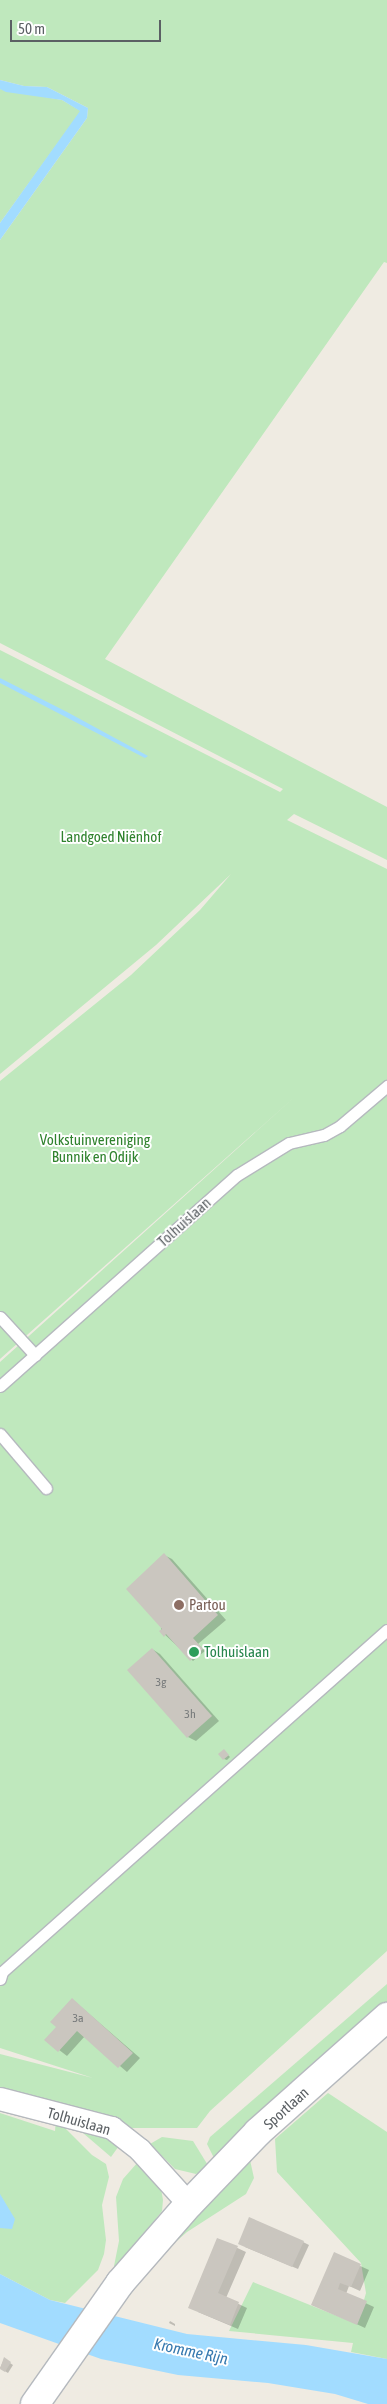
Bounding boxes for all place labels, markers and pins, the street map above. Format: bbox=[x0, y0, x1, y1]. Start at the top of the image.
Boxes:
place label: Partou bbox=[189, 1596, 226, 1614]
marker: Partou bbox=[173, 1599, 185, 1611]
place label: Tolhuislaan bbox=[204, 1643, 269, 1661]
marker: Tolhuislaan bbox=[188, 1646, 200, 1658]

